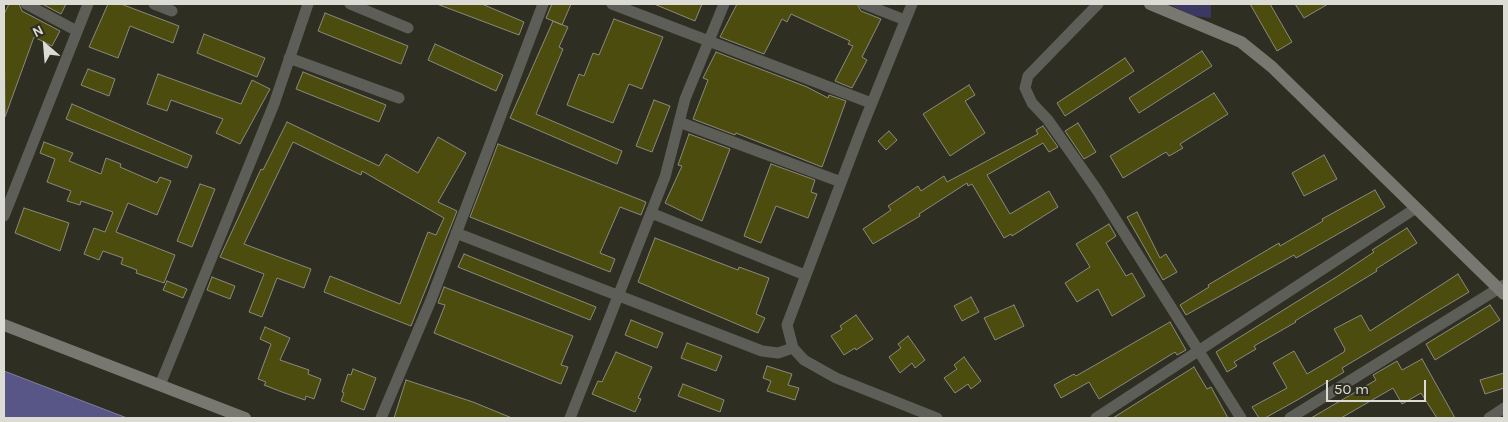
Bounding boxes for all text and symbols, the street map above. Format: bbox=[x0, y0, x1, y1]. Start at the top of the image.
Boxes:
north arrow bbox=[20, 20, 70, 70]
text: N bbox=[30, 21, 46, 41]
scale bar bbox=[1328, 370, 1428, 402]
text: 50 m bbox=[1334, 380, 1369, 398]

